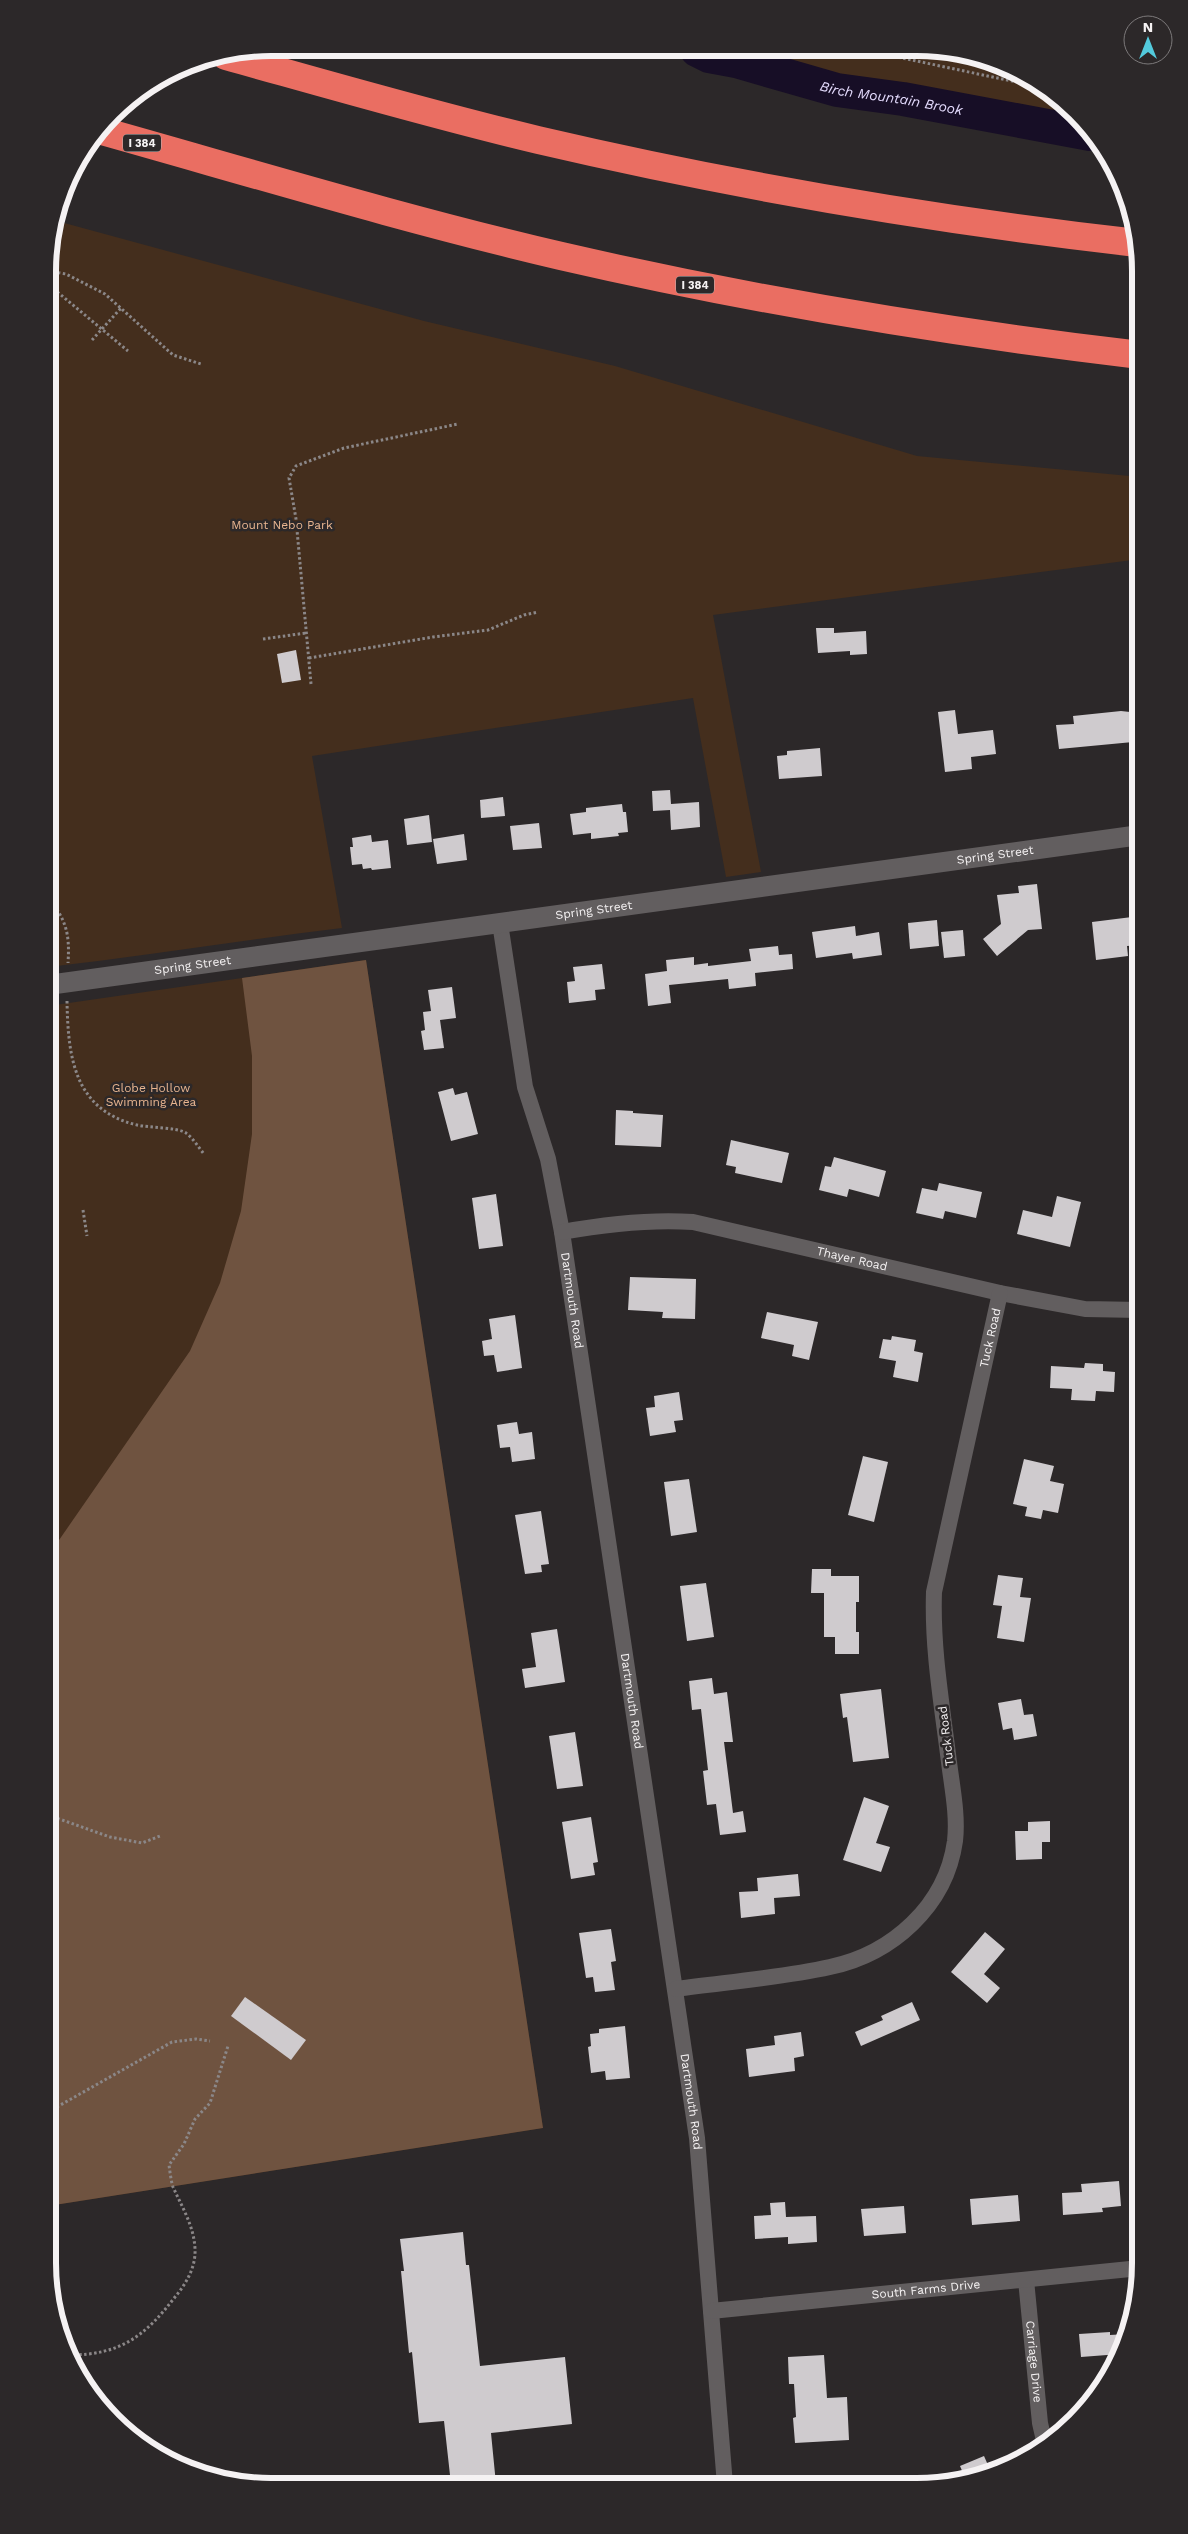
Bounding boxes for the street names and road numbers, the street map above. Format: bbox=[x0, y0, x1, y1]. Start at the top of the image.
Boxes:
road number: I 384 bbox=[123, 134, 161, 152]
road number: I 384 bbox=[676, 276, 714, 294]
street label: Spring Street bbox=[956, 843, 1034, 867]
street label: Spring Street bbox=[555, 898, 633, 922]
street label: Spring Street bbox=[153, 953, 232, 977]
street label: Thayer Road bbox=[815, 1244, 889, 1274]
street label: Dartmouth Road bbox=[558, 1251, 586, 1349]
street label: Tuck Road bbox=[977, 1307, 1003, 1369]
street label: Dartmouth Road bbox=[618, 1652, 646, 1750]
street label: Tuck Road bbox=[935, 1705, 957, 1767]
street label: Dartmouth Road bbox=[678, 2053, 705, 2150]
street label: South Farms Drive bbox=[871, 2277, 981, 2302]
street label: Carriage Drive bbox=[1023, 2320, 1045, 2403]

